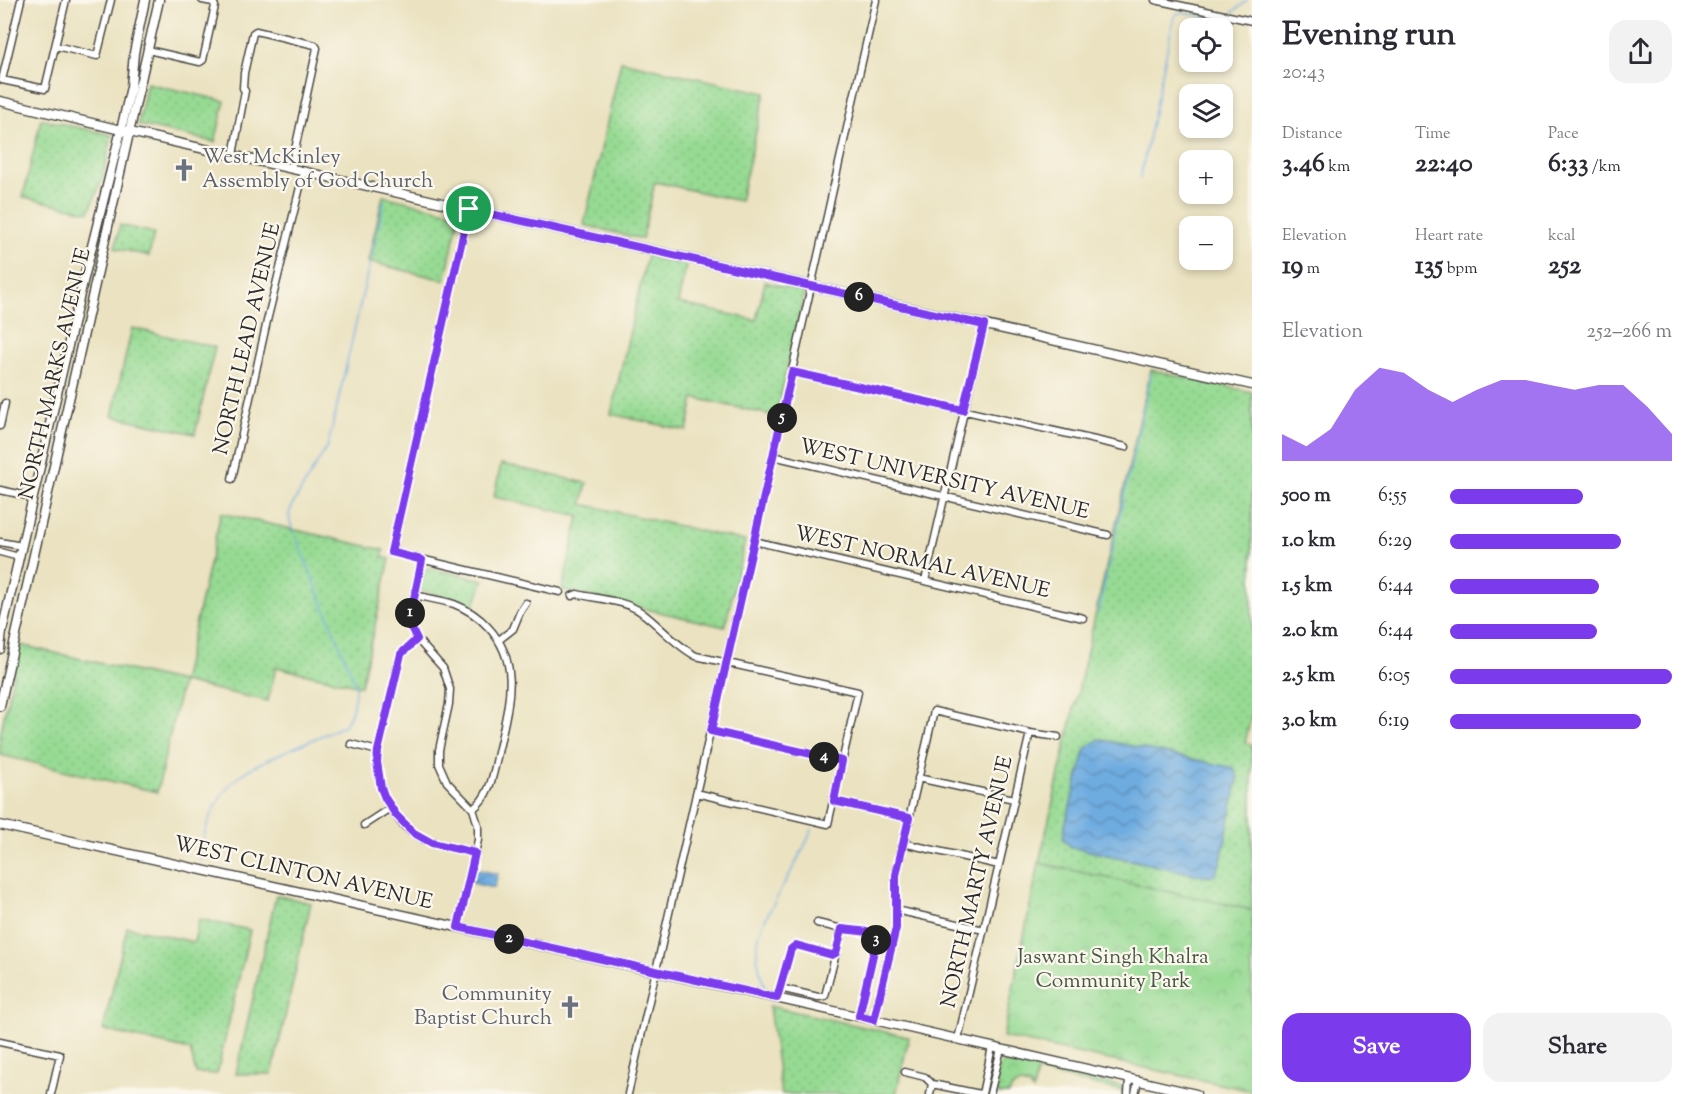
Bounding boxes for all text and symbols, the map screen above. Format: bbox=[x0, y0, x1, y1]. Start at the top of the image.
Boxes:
text: Evening run bbox=[1282, 12, 1456, 60]
map controls bbox=[1179, 18, 1233, 270]
button: locate bbox=[1179, 18, 1233, 72]
button: share bbox=[1609, 20, 1672, 83]
text: 20:43 bbox=[1282, 59, 1325, 88]
button: layers bbox=[1179, 84, 1233, 138]
text: Distance bbox=[1282, 123, 1342, 146]
text: Time bbox=[1415, 123, 1451, 146]
text: Pace bbox=[1548, 123, 1579, 146]
place label: West McKinley Assembly of God Church bbox=[202, 143, 433, 197]
text: 3.46 bbox=[1282, 146, 1325, 183]
text: 22:40 bbox=[1415, 146, 1473, 183]
text: 6:33 bbox=[1548, 146, 1588, 183]
button: + bbox=[1179, 150, 1233, 204]
text: km bbox=[1325, 156, 1350, 179]
text: /km bbox=[1588, 156, 1621, 179]
church icon: West McKinley Assembly of God Church bbox=[171, 157, 197, 183]
pin bbox=[443, 183, 494, 234]
icon: arrive bbox=[452, 192, 485, 225]
button: − bbox=[1179, 216, 1233, 270]
street label: NORTH LEAD AVENUE bbox=[207, 220, 289, 458]
text: Elevation bbox=[1282, 225, 1347, 248]
text: Heart rate bbox=[1415, 225, 1483, 248]
text: kcal bbox=[1548, 225, 1576, 248]
street label: NORTH MARKS AVENUE bbox=[12, 245, 100, 503]
text: 19 bbox=[1282, 248, 1303, 285]
text: 135 bbox=[1415, 248, 1443, 285]
text: 252 bbox=[1548, 248, 1581, 285]
text: m bbox=[1303, 258, 1320, 281]
text: bpm bbox=[1443, 258, 1477, 281]
pin: 6 bbox=[844, 282, 874, 312]
text: 6 bbox=[855, 285, 863, 308]
text: Elevation bbox=[1282, 318, 1363, 347]
text: 252–266 m bbox=[1587, 318, 1672, 347]
pin: 5 bbox=[767, 403, 797, 433]
text: 5 bbox=[779, 406, 785, 429]
street label: WEST UNIVERSITY AVENUE bbox=[796, 432, 1092, 528]
text: 500 m bbox=[1282, 482, 1331, 511]
text: 6:55 bbox=[1378, 482, 1407, 511]
street label: WEST NORMAL AVENUE bbox=[791, 519, 1053, 607]
text: 1.0 km bbox=[1282, 527, 1336, 556]
text: 6:29 bbox=[1378, 527, 1412, 556]
text: 1.5 km bbox=[1282, 572, 1332, 601]
text: 6:44 bbox=[1378, 572, 1413, 601]
pin: 1 bbox=[395, 598, 425, 628]
text: 1 bbox=[407, 601, 413, 624]
text: 2.0 km bbox=[1282, 617, 1338, 646]
text: 6:44 bbox=[1378, 617, 1413, 646]
text: 2.5 km bbox=[1282, 662, 1335, 691]
text: 6:05 bbox=[1378, 662, 1410, 691]
text: 3.0 km bbox=[1282, 707, 1337, 736]
text: 6:19 bbox=[1378, 707, 1409, 736]
pin: 4 bbox=[809, 742, 839, 772]
text: 4 bbox=[820, 745, 828, 768]
street label: NORTH MARTY AVENUE bbox=[934, 753, 1022, 1011]
street label: WEST CLINTON AVENUE bbox=[171, 830, 436, 918]
pin: 2 bbox=[494, 924, 524, 954]
pin: 3 bbox=[861, 925, 891, 955]
text: 2 bbox=[505, 927, 513, 950]
text: 3 bbox=[873, 928, 879, 951]
park label: Jaswant Singh Khalra Community Park bbox=[1016, 943, 1209, 997]
place label: Community Baptist Church bbox=[414, 980, 553, 1034]
church icon: Community Baptist Church bbox=[557, 994, 583, 1020]
button: Save bbox=[1282, 1013, 1471, 1082]
button: Share bbox=[1483, 1013, 1672, 1082]

